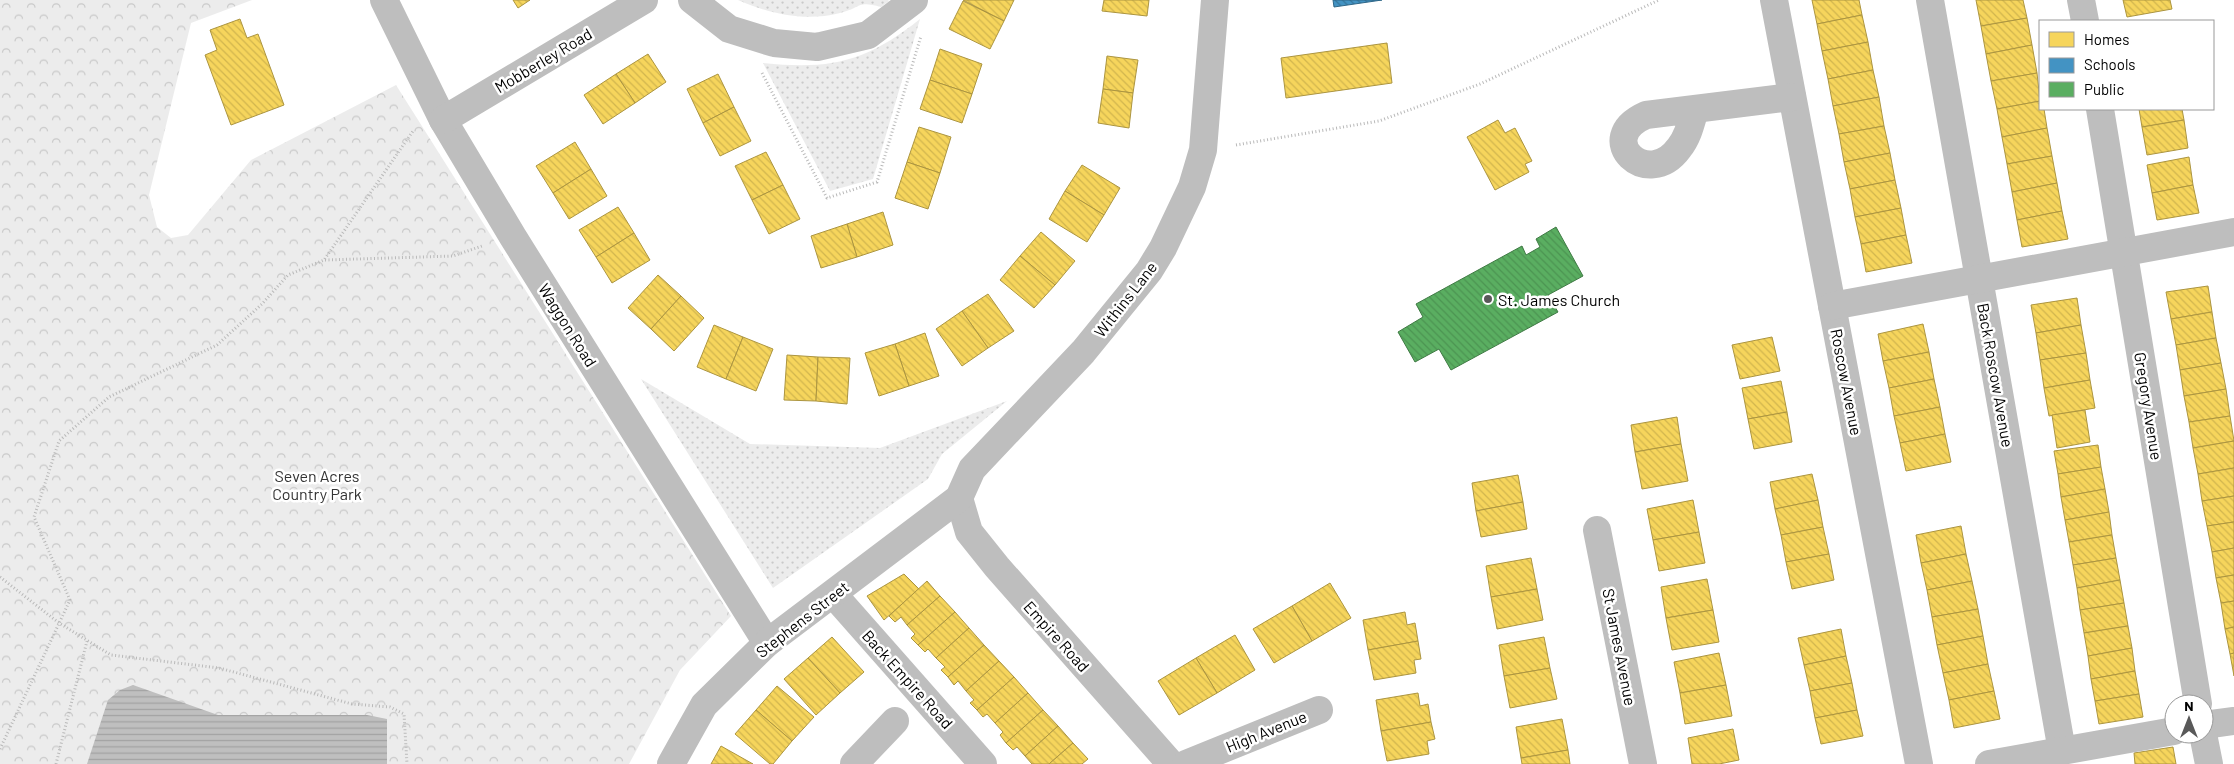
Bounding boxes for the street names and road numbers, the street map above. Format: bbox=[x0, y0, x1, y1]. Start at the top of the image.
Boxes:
street label: Mobberley Road bbox=[491, 24, 595, 96]
street label: Withins Lane bbox=[1090, 257, 1160, 341]
street label: Waggon Road bbox=[535, 280, 601, 370]
street label: Back Roscow Avenue bbox=[1974, 301, 2018, 449]
street label: Roscow Avenue bbox=[1827, 327, 1867, 437]
street label: Gregory Avenue bbox=[2131, 351, 2167, 461]
street label: Stephens Street bbox=[752, 577, 852, 661]
street label: St James Avenue bbox=[1599, 587, 1641, 707]
street label: Empire Road bbox=[1020, 597, 1094, 675]
street label: Back Empire Road bbox=[859, 626, 957, 732]
street label: High Avenue bbox=[1223, 706, 1309, 756]

